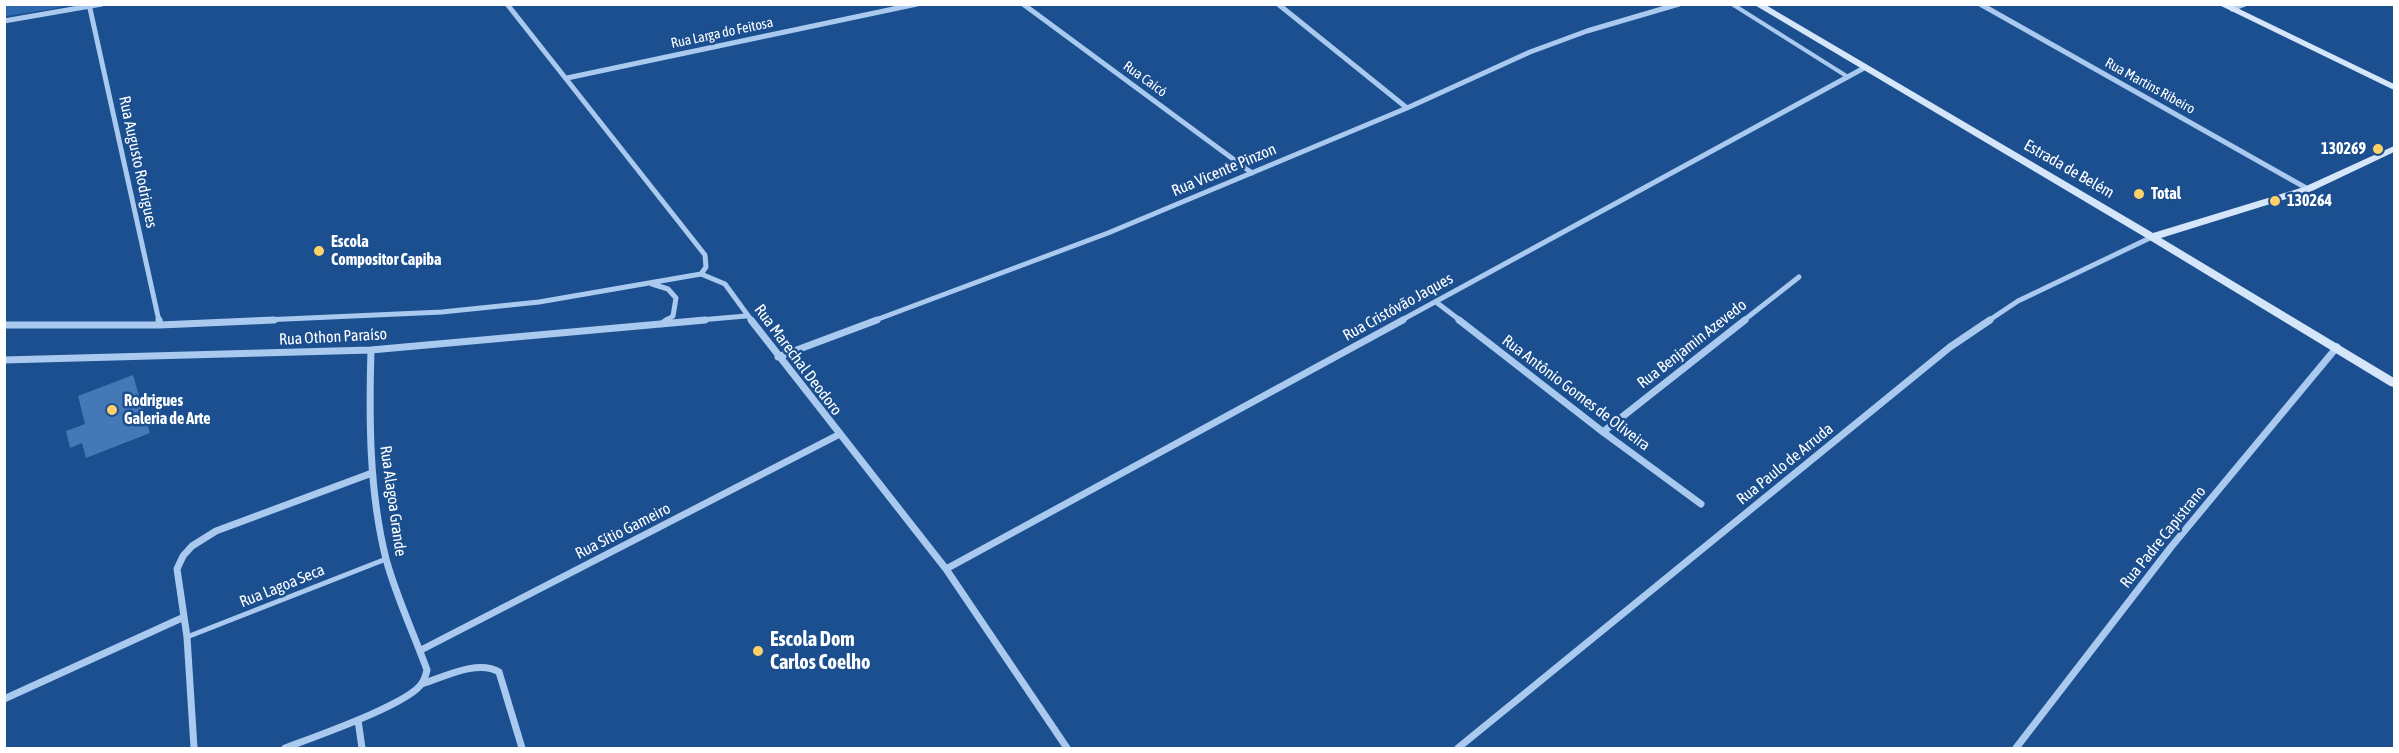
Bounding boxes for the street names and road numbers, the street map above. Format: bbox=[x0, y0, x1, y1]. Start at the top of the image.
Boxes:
street label: Rua Larga do Feitosa bbox=[669, 14, 775, 52]
street label: Rua Martins Ribeiro bbox=[2102, 54, 2198, 118]
street label: Rua Caicó bbox=[1120, 58, 1170, 100]
street label: Rua Augusto Rodrigues bbox=[115, 94, 161, 230]
street label: Estrada de Belém bbox=[2021, 135, 2117, 203]
street label: Rua Vicente Pinzon bbox=[1169, 139, 1279, 201]
street label: Rua Cristóvão Jaques bbox=[1340, 269, 1456, 345]
street label: Rua Benjamin Azevedo bbox=[1633, 295, 1751, 393]
street label: Rua Marechal Deodoro bbox=[750, 301, 846, 419]
street label: Rua Othon Paraíso bbox=[278, 325, 388, 349]
street label: Rua Antônio Gomes de Oliveira bbox=[1498, 331, 1654, 455]
street label: Rua Paulo de Arruda bbox=[1733, 419, 1837, 509]
street label: Rua Alagoa Grande bbox=[376, 444, 410, 558]
street label: Rua Padre Capistrano bbox=[2116, 482, 2210, 592]
street label: Rua Sítio Gameiro bbox=[572, 499, 674, 563]
street label: Rua Lagoa Seca bbox=[237, 560, 327, 612]

